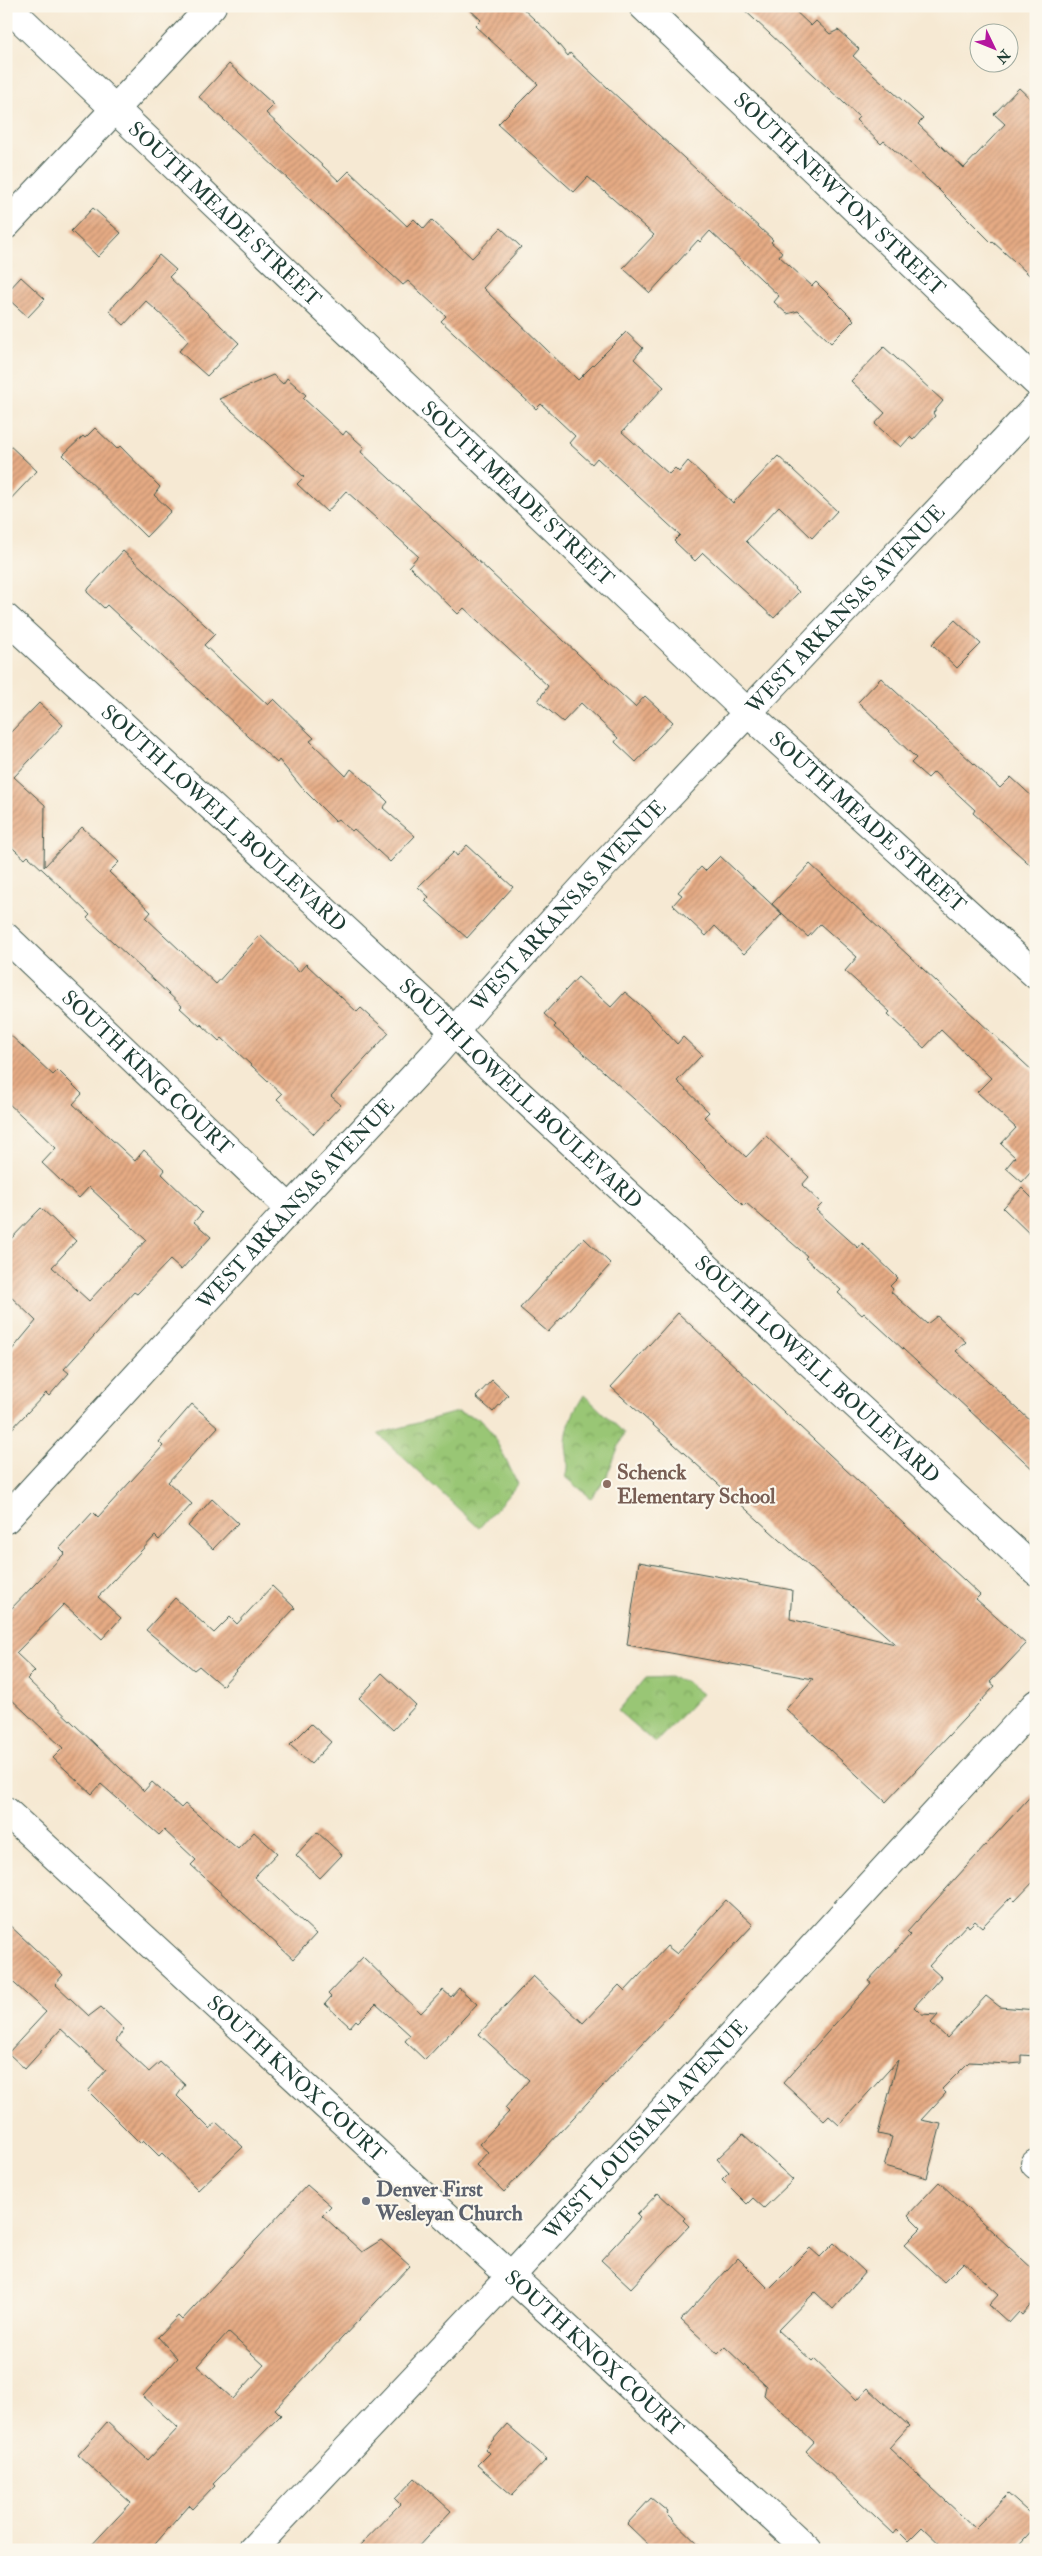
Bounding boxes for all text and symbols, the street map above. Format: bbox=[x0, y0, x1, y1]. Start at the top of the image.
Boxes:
north arrow bbox=[970, 22, 1020, 72]
text: N bbox=[992, 45, 1014, 67]
street label: SOUTH NEWTON STREET bbox=[728, 87, 951, 302]
street label: SOUTH MEADE STREET bbox=[122, 116, 327, 313]
street label: SOUTH MEADE STREET bbox=[415, 395, 620, 592]
street label: WEST ARKANSAS AVENUE bbox=[740, 499, 951, 721]
street label: SOUTH LOWELL BOULEVARD bbox=[95, 699, 352, 938]
street label: SOUTH MEADE STREET bbox=[763, 726, 972, 919]
street label: WEST ARKANSAS AVENUE bbox=[464, 794, 672, 1018]
street label: SOUTH LOWELL BOULEVARD bbox=[393, 973, 648, 1215]
street label: SOUTH KING COURT bbox=[56, 985, 239, 1162]
street label: WEST ARKANSAS AVENUE bbox=[191, 1093, 400, 1316]
street label: SOUTH LOWELL BOULEVARD bbox=[689, 1250, 945, 1490]
place label: Schenck Elementary School bbox=[617, 1459, 776, 1510]
marker: Schenck Elementary School bbox=[601, 1478, 613, 1490]
street label: SOUTH KNOX COURT bbox=[201, 1990, 392, 2169]
street label: WEST LOUISIANA AVENUE bbox=[537, 2014, 754, 2246]
place label: Denver First Wesleyan Church bbox=[375, 2176, 523, 2227]
marker: Denver First Wesleyan Church bbox=[360, 2195, 372, 2207]
street label: SOUTH KNOX COURT bbox=[499, 2264, 689, 2443]

